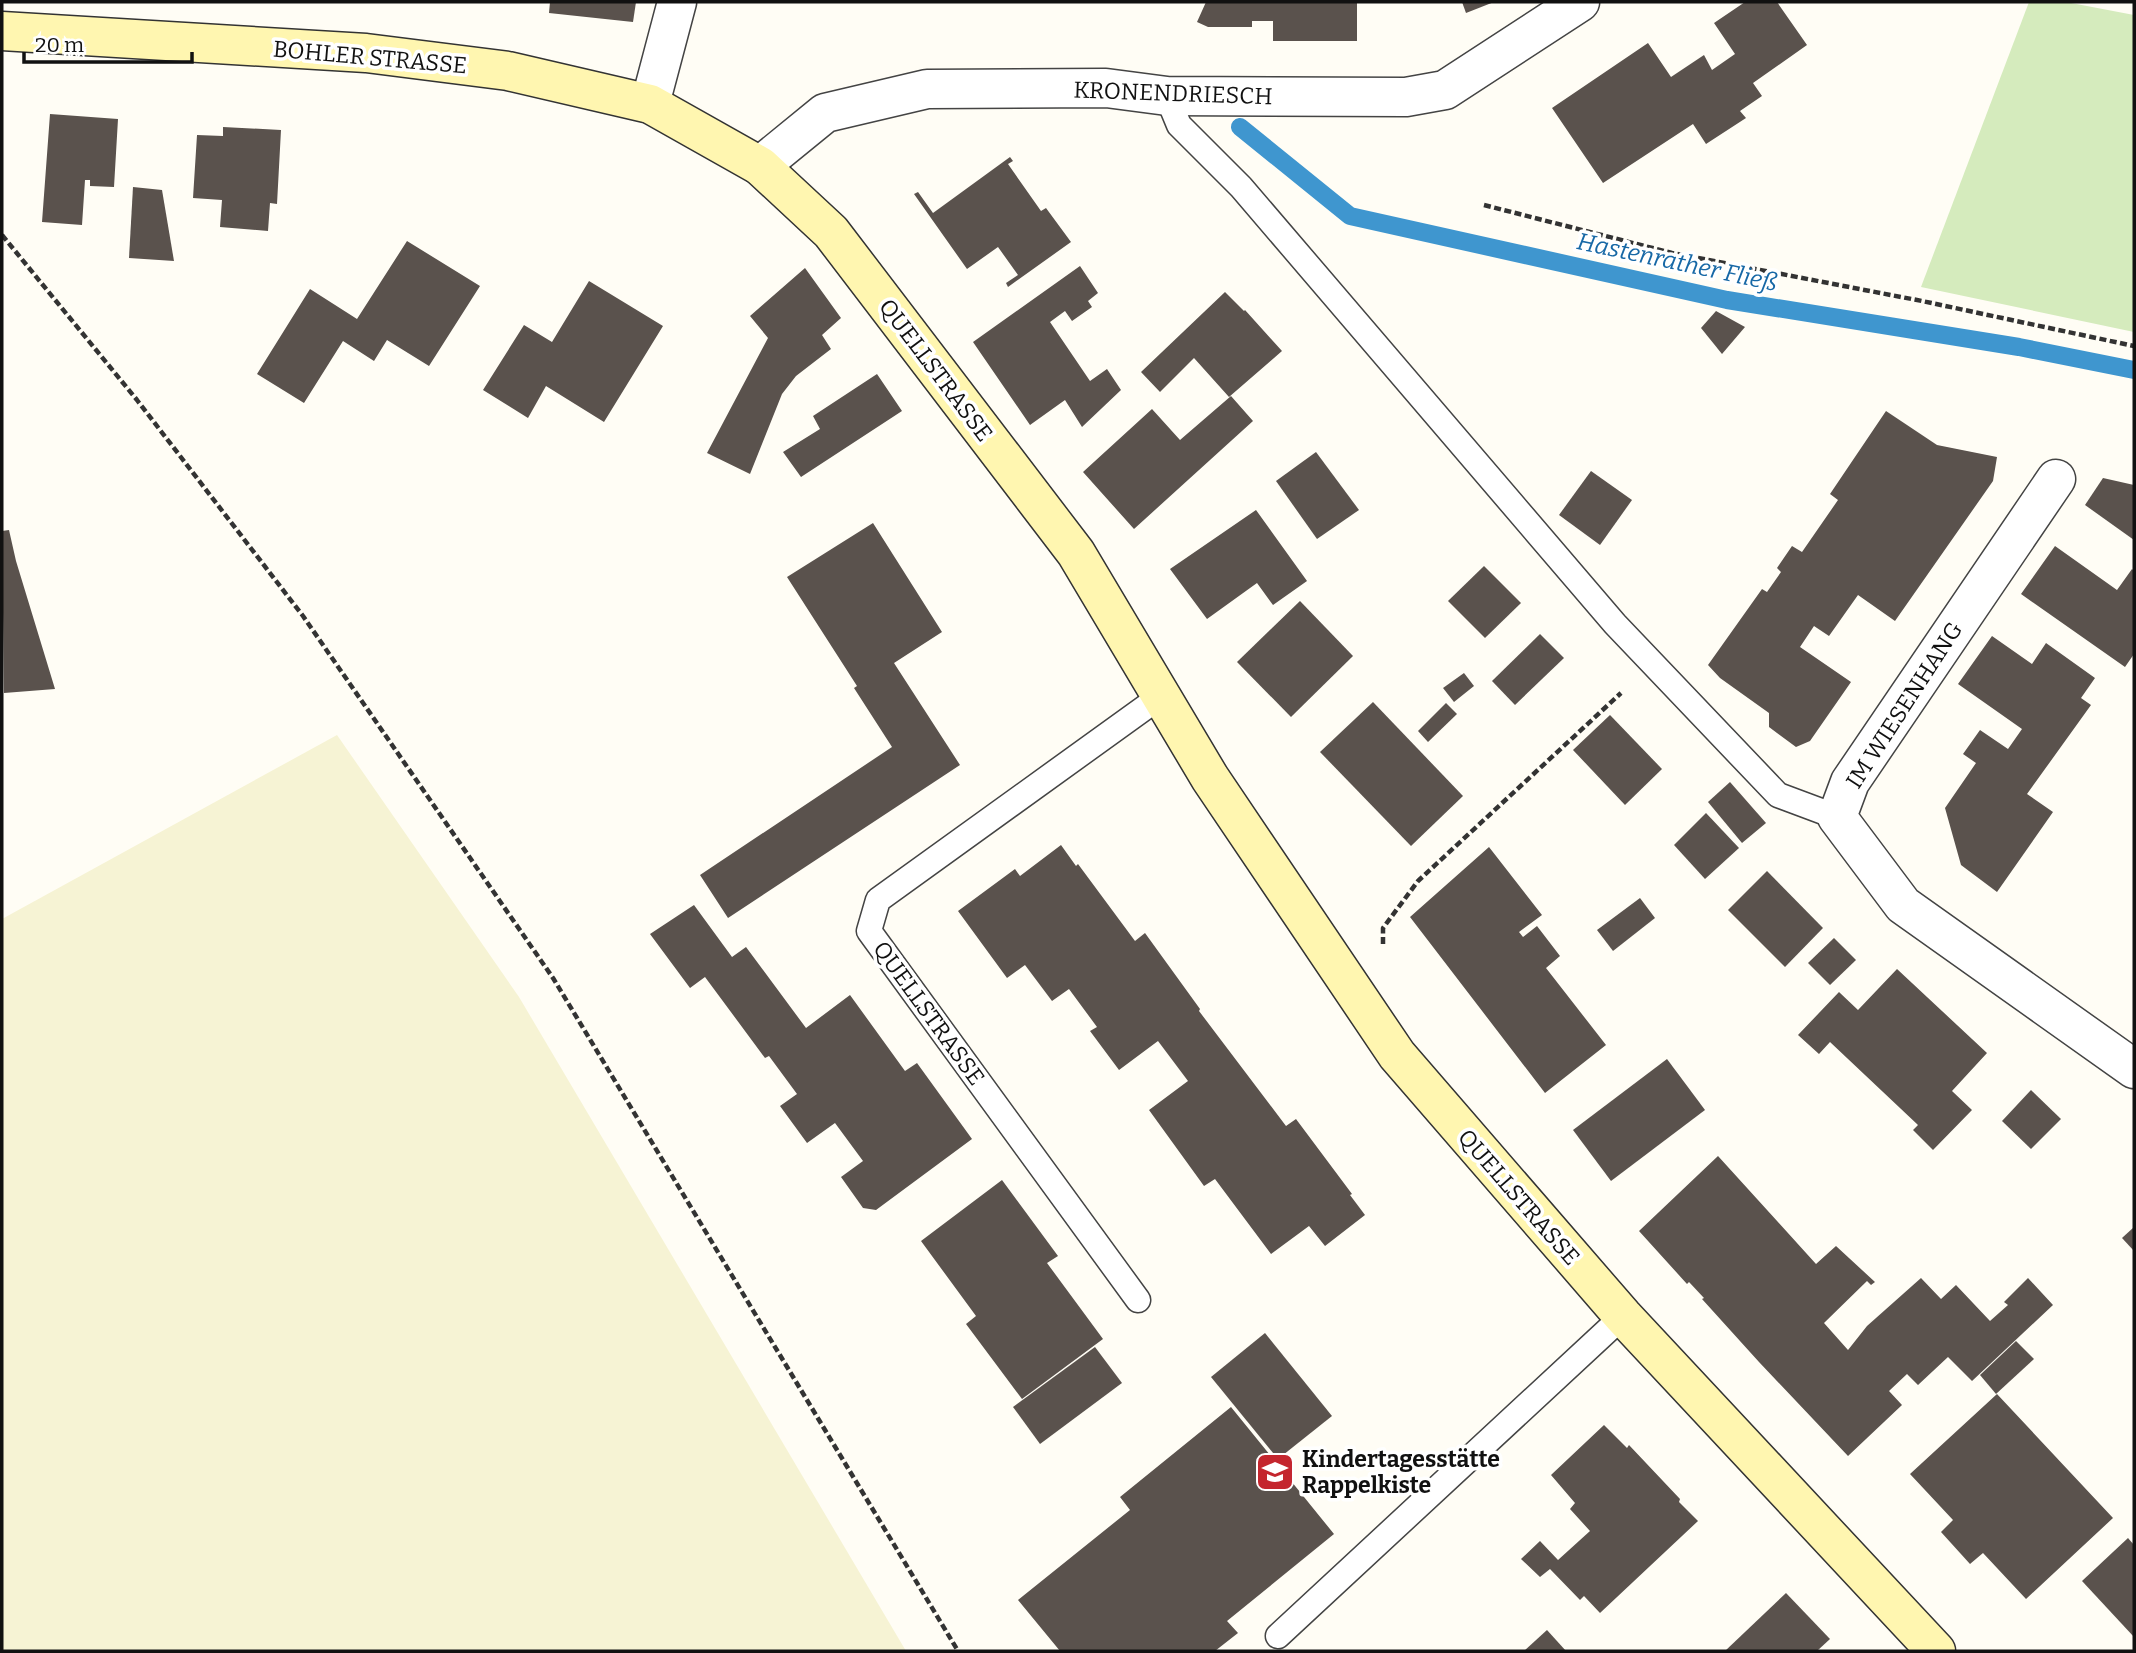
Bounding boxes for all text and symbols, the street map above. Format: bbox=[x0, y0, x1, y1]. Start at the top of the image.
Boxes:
scale bar bbox=[24, 21, 192, 65]
text: 20 m bbox=[35, 32, 84, 58]
street label: BOHLER STRASSE bbox=[272, 35, 468, 79]
street label: KRONENDRIESCH bbox=[1073, 76, 1273, 110]
water label: Hastenrather Fließ bbox=[1574, 227, 1780, 297]
street label: QUELLSTRASSE bbox=[873, 293, 999, 447]
street label: IM WIESENHANG bbox=[1840, 616, 1968, 794]
street label: QUELLSTRASSE bbox=[867, 936, 991, 1090]
street label: QUELLSTRASSE bbox=[1452, 1123, 1586, 1271]
place label: Kindertagesstätte Rappelkiste bbox=[1302, 1445, 1500, 1499]
school or university icon: Kindertagesstätte Rappelkiste bbox=[1254, 1451, 1296, 1493]

